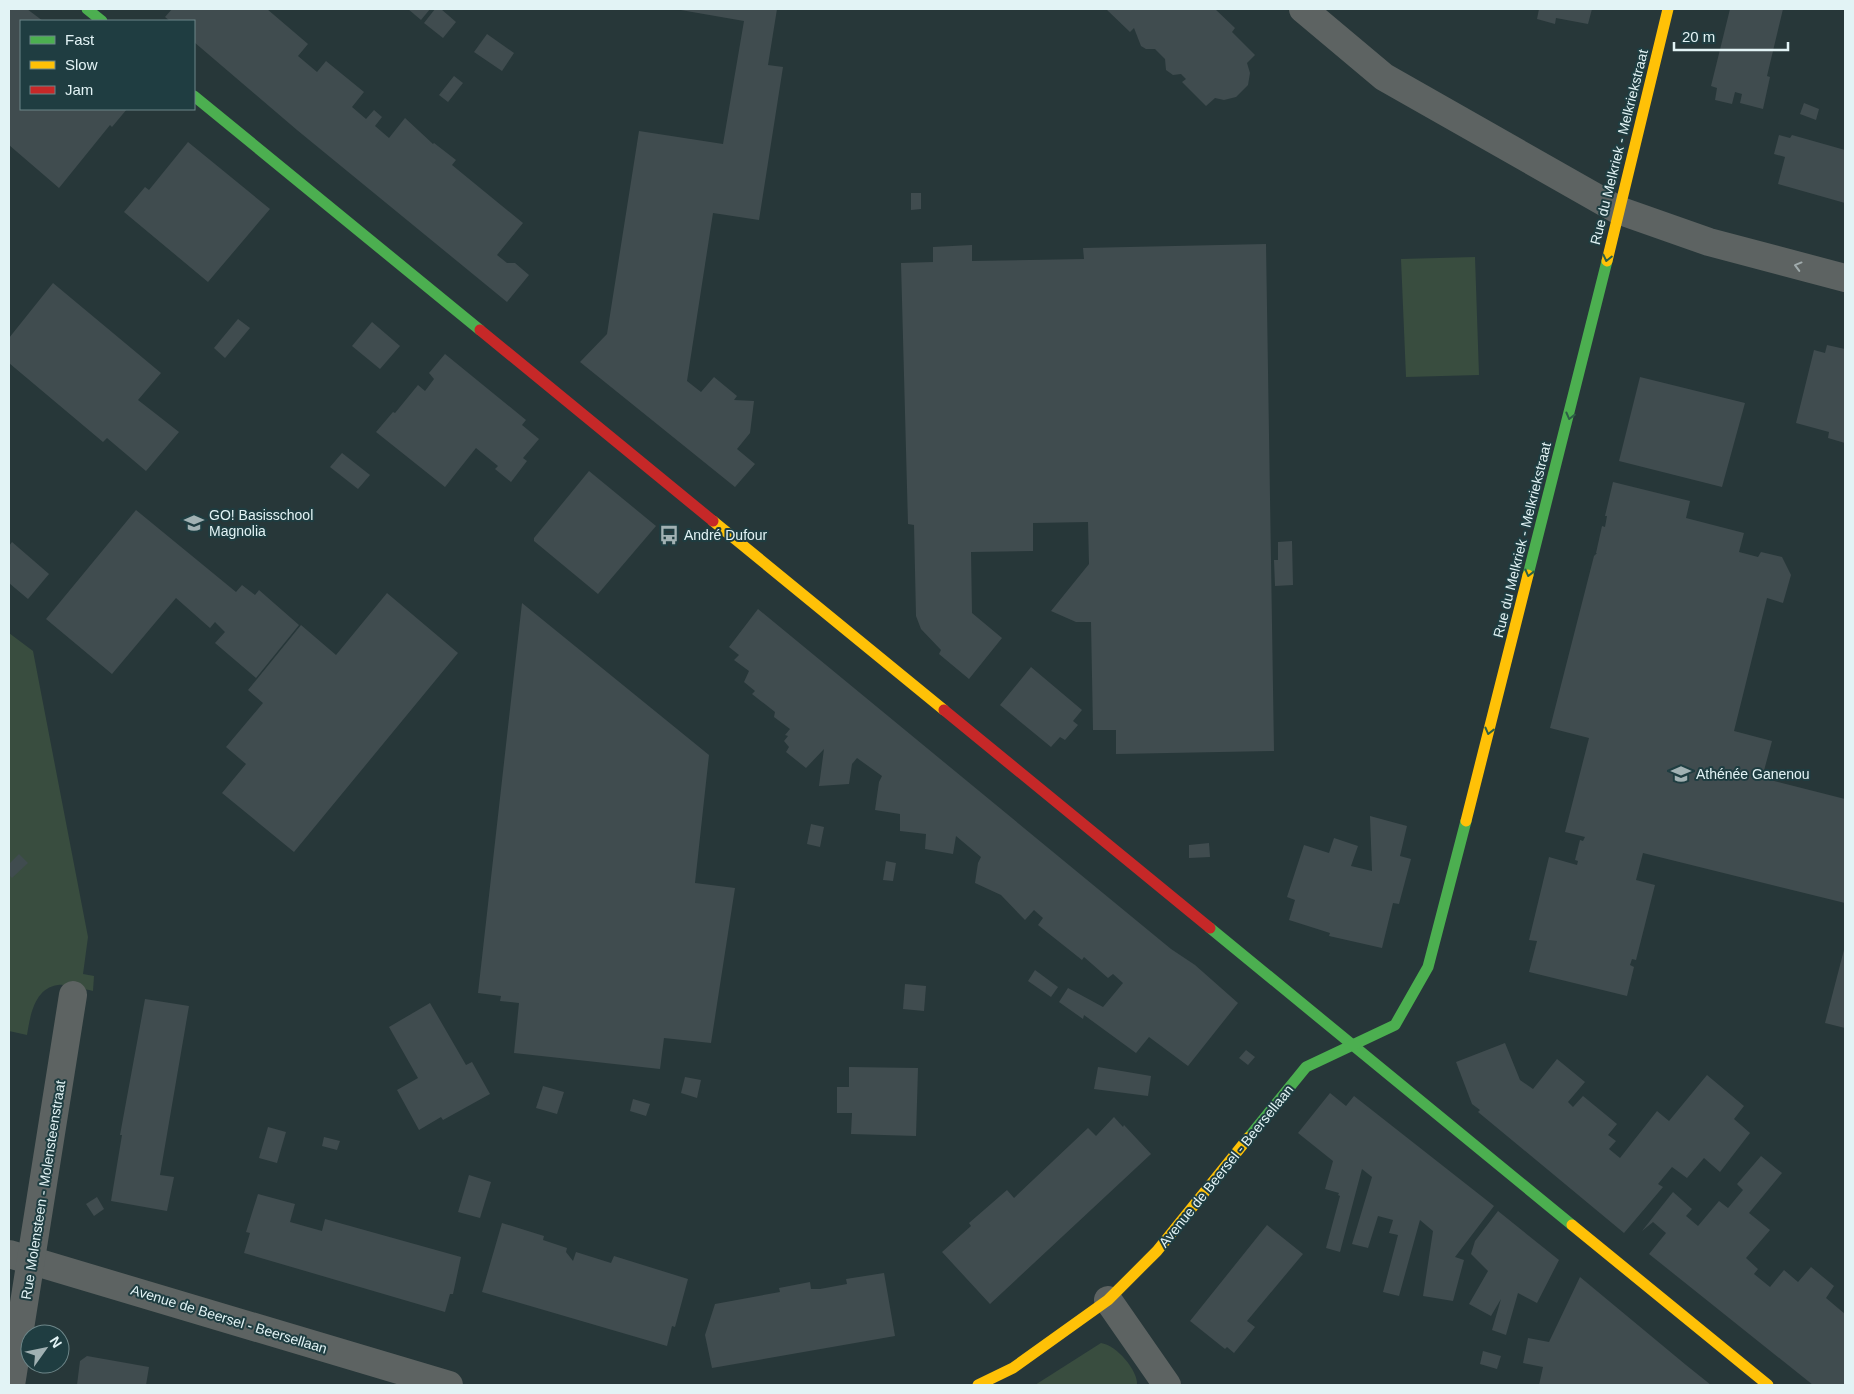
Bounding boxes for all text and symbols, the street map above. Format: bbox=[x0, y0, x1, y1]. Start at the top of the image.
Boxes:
legend bbox=[20, 20, 195, 110]
scale bar bbox=[1674, 20, 1788, 52]
text: 20 m bbox=[1682, 28, 1715, 45]
text: Fast bbox=[65, 31, 95, 48]
street label: Rue du Melkriek - Melkriekstraat bbox=[1587, 48, 1651, 246]
text: Slow bbox=[65, 56, 98, 73]
text: Jam bbox=[65, 81, 93, 98]
one-way arrow bbox=[1602, 253, 1613, 262]
one-way arrow bbox=[1795, 261, 1803, 271]
one-way arrow bbox=[1565, 411, 1576, 420]
street label: Rue du Melkriek - Melkriekstraat bbox=[1490, 441, 1554, 639]
place label: GO! Basisschool Magnolia bbox=[209, 507, 313, 539]
school or university icon: GO! Basisschool Magnolia bbox=[183, 512, 205, 534]
bus stop icon: André Dufour bbox=[658, 524, 680, 546]
place label: André Dufour bbox=[684, 527, 768, 543]
one-way arrow bbox=[1525, 569, 1535, 577]
one-way arrow bbox=[1484, 726, 1495, 735]
school or university icon: Athénée Ganenou bbox=[1670, 763, 1692, 785]
place label: Athénée Ganenou bbox=[1696, 766, 1810, 782]
street label: Rue Molensteen - Molensteenstraat bbox=[18, 1079, 68, 1301]
street label: Avenue de Beersel - Beersellaan bbox=[1155, 1082, 1297, 1250]
street label: Avenue de Beersel - Beersellaan bbox=[129, 1281, 329, 1357]
north arrow bbox=[20, 1324, 70, 1374]
text: N bbox=[46, 1333, 65, 1351]

